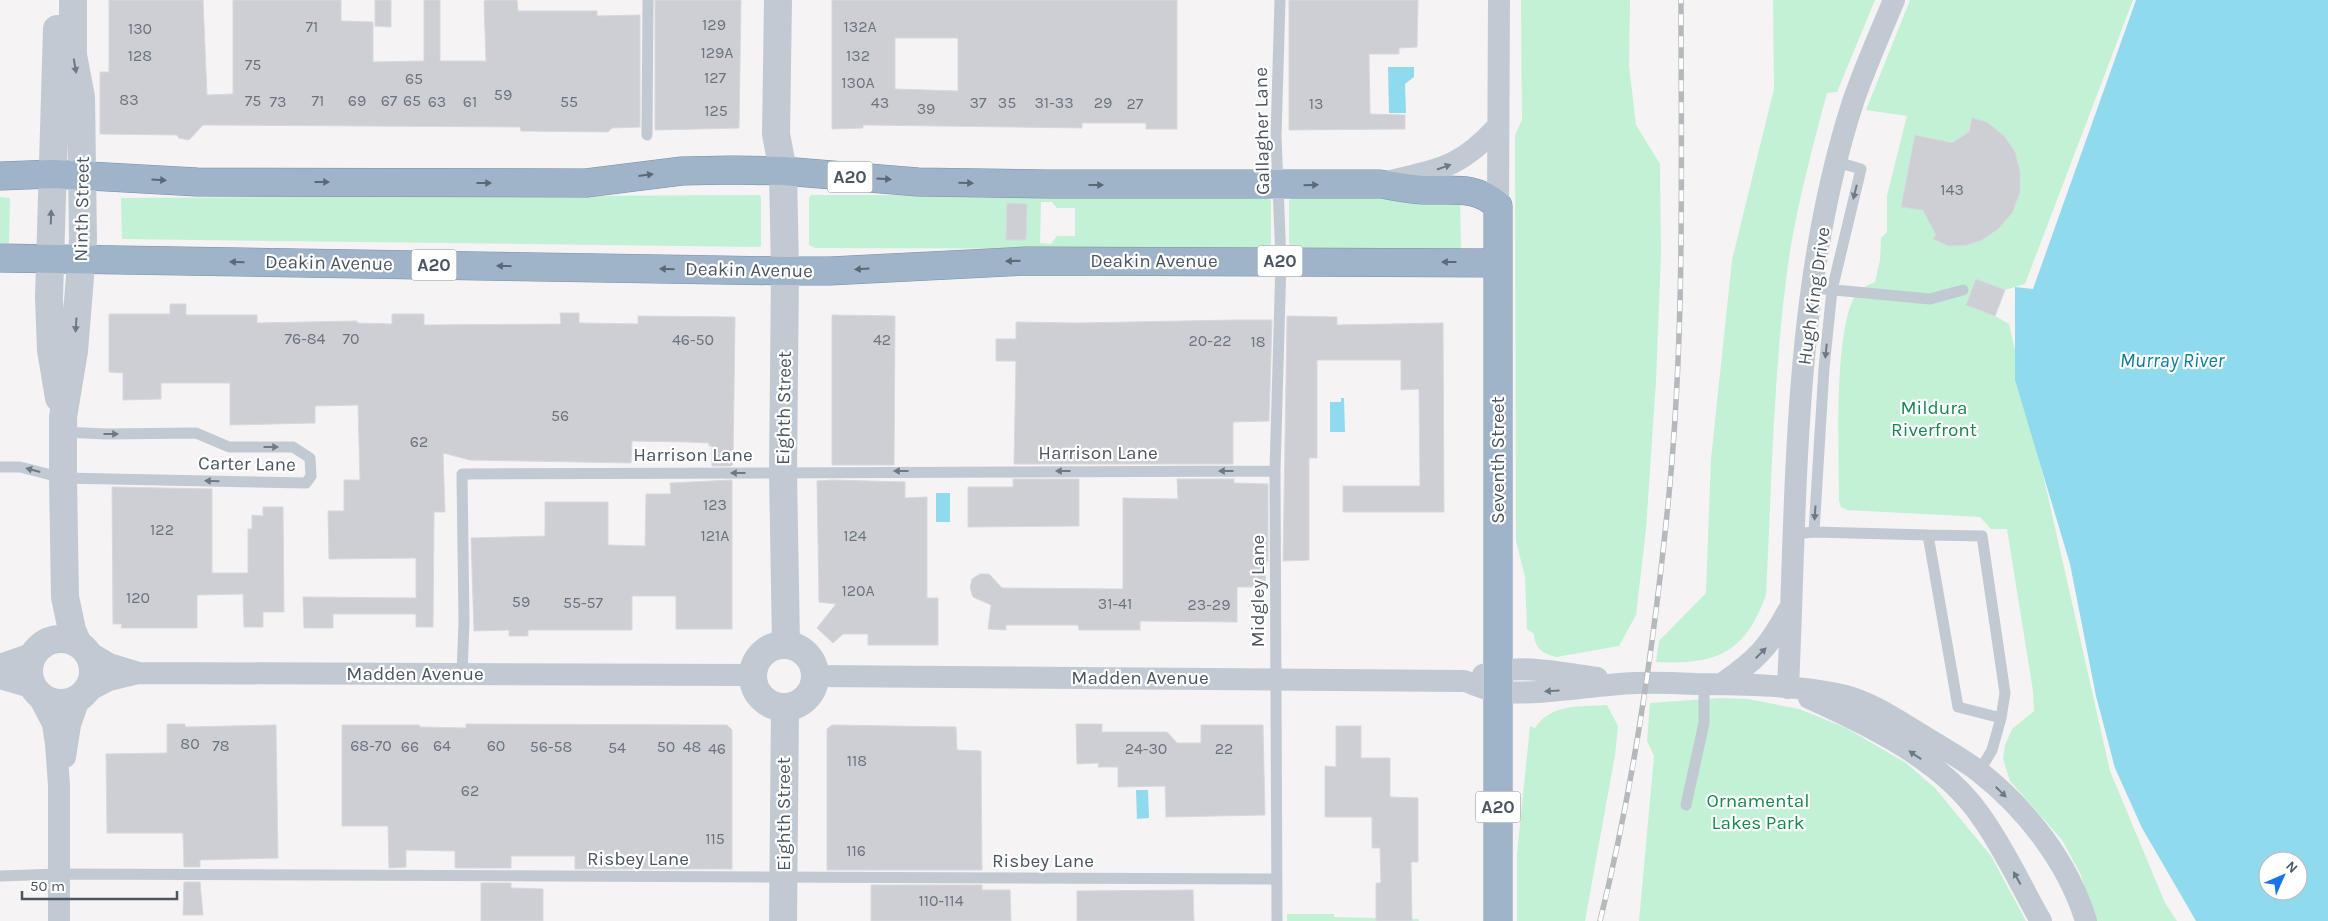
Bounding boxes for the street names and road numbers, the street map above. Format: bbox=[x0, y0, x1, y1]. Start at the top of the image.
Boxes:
street label: Gallagher Lane bbox=[1250, 67, 1274, 195]
street label: Ninth Street bbox=[70, 156, 94, 262]
road number: A20 bbox=[828, 162, 872, 192]
street label: Hugh King Drive bbox=[1793, 226, 1835, 366]
road number: A20 bbox=[1258, 246, 1302, 276]
road number: A20 bbox=[412, 250, 456, 280]
street label: Deakin Avenue bbox=[1090, 250, 1218, 272]
street label: Deakin Avenue bbox=[265, 251, 393, 275]
street label: Deakin Avenue bbox=[685, 258, 813, 282]
street label: Eighth Street bbox=[772, 351, 796, 465]
street label: Seventh Street bbox=[1487, 396, 1509, 524]
street label: Harrison Lane bbox=[1038, 442, 1158, 464]
street label: Harrison Lane bbox=[633, 444, 753, 466]
street label: Carter Lane bbox=[198, 452, 296, 476]
street label: Midgley Lane bbox=[1247, 535, 1269, 647]
street label: Madden Avenue bbox=[346, 663, 484, 685]
street label: Madden Avenue bbox=[1071, 667, 1209, 689]
street label: Eighth Street bbox=[773, 757, 795, 871]
road number: A20 bbox=[1476, 792, 1520, 822]
street label: Risbey Lane bbox=[587, 848, 689, 870]
street label: Risbey Lane bbox=[992, 850, 1094, 872]

